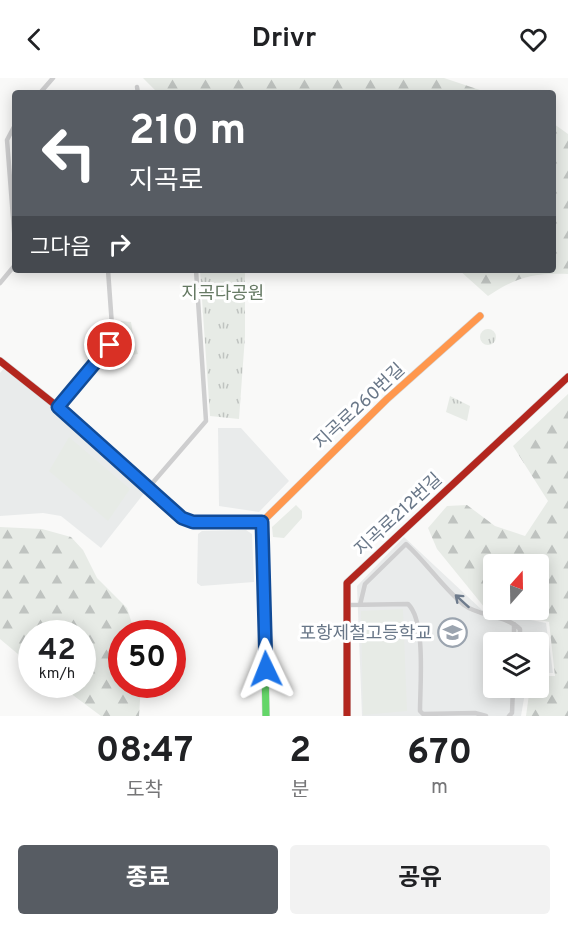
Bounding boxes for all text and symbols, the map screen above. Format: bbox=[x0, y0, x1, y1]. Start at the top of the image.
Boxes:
text: Drivr bbox=[252, 22, 316, 56]
icon: back bbox=[18, 23, 51, 56]
icon: heart bbox=[517, 23, 550, 56]
text: 210 m bbox=[129, 106, 246, 159]
icon: left bbox=[30, 114, 108, 192]
text: 지곡로 bbox=[129, 165, 204, 199]
icon: right bbox=[103, 228, 136, 261]
text: 그다음 bbox=[30, 235, 91, 262]
park label: 지곡다공원 bbox=[182, 283, 264, 306]
pin bbox=[84, 319, 135, 370]
icon: arrive bbox=[93, 328, 126, 361]
street label: 지곡로260번길 bbox=[310, 359, 410, 455]
street label: 지곡로212번길 bbox=[350, 469, 448, 562]
north arrow bbox=[483, 554, 549, 620]
map controls bbox=[483, 554, 549, 698]
one-way arrow bbox=[454, 594, 469, 608]
school or university icon: 포항제철고등학교 bbox=[437, 617, 469, 649]
speed limit sign: 50 bbox=[108, 620, 186, 698]
place label: 포항제철고등학교 bbox=[300, 623, 432, 646]
button: layers bbox=[483, 632, 549, 698]
text: 42 bbox=[38, 633, 76, 670]
position arrow bbox=[234, 637, 298, 701]
text: km/h bbox=[39, 665, 75, 684]
text: 08:47 bbox=[96, 729, 193, 775]
text: 2 bbox=[289, 729, 311, 775]
text: 670 bbox=[407, 731, 472, 777]
text: m bbox=[431, 775, 448, 801]
text: 도착 bbox=[126, 778, 163, 804]
text: 분 bbox=[291, 778, 309, 804]
button: 종료 bbox=[18, 845, 278, 914]
button: 공유 bbox=[290, 845, 550, 914]

